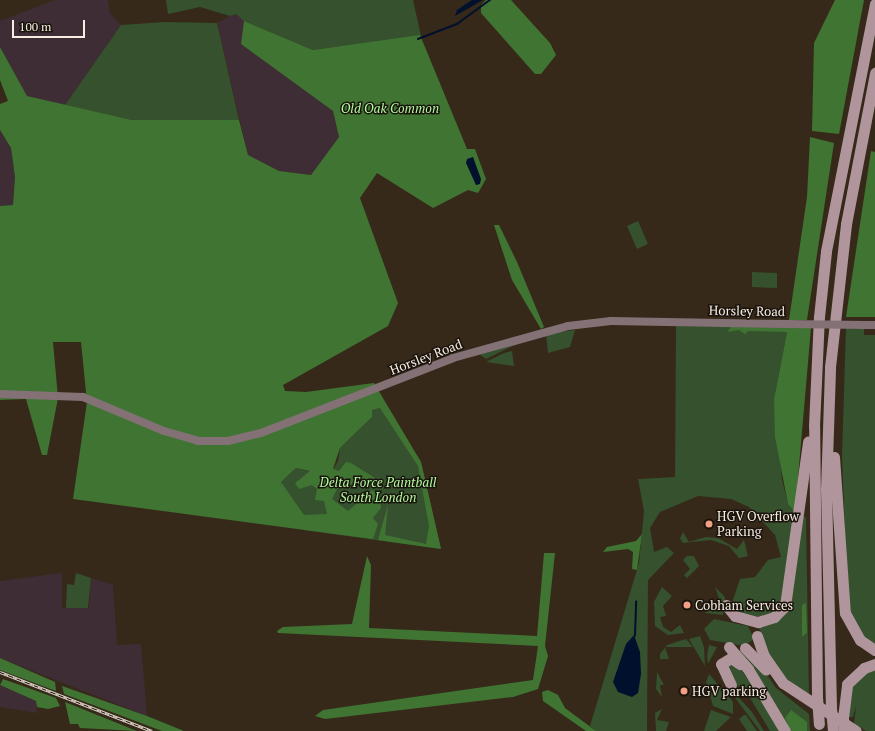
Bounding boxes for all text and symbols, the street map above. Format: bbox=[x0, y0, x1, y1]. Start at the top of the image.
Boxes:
scale bar bbox=[14, 12, 87, 38]
text: 100 m bbox=[19, 19, 51, 34]
park label: Old Oak Common bbox=[341, 100, 439, 116]
street label: Horsley Road bbox=[709, 303, 785, 319]
street label: Horsley Road bbox=[388, 336, 464, 378]
park label: Delta Force Paintball South London bbox=[320, 475, 436, 506]
place label: HGV Overflow Parking bbox=[717, 509, 799, 540]
marker: HGV Overflow Parking bbox=[704, 519, 714, 529]
place label: Cobham Services bbox=[695, 597, 793, 613]
marker: Cobham Services bbox=[682, 600, 692, 610]
place label: HGV parking bbox=[692, 683, 767, 699]
marker: HGV parking bbox=[679, 686, 689, 696]

